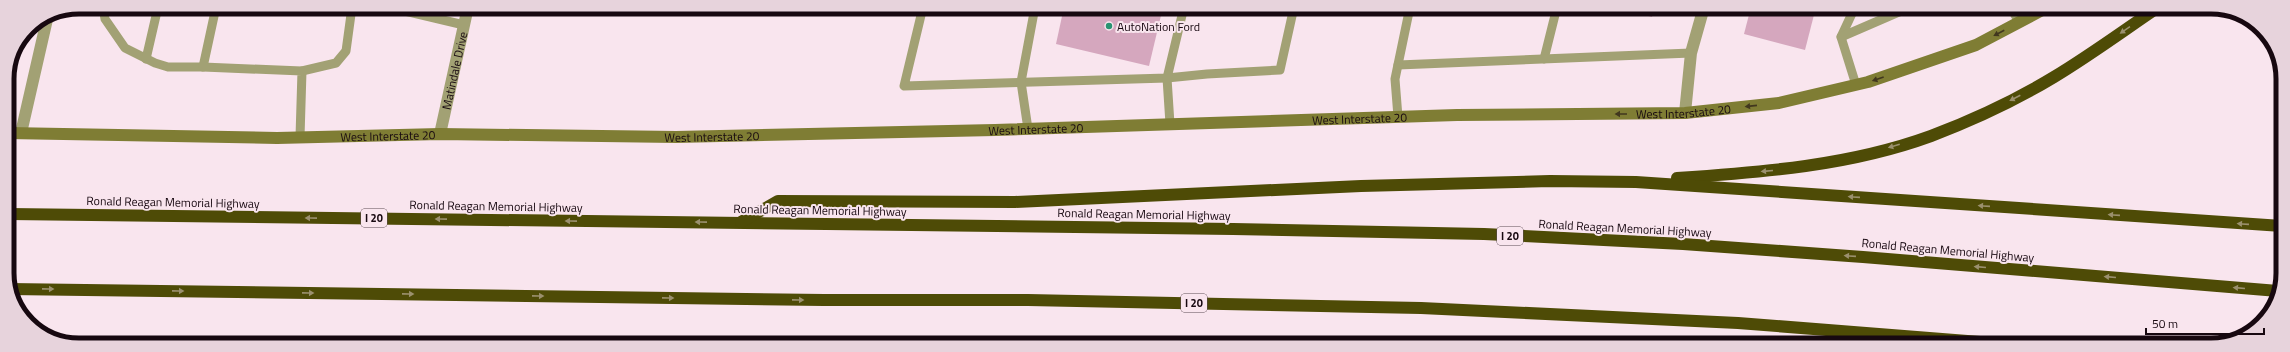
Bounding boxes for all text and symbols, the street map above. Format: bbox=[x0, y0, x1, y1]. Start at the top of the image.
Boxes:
place label: AutoNation Ford bbox=[1117, 17, 1200, 36]
marker: AutoNation Ford bbox=[1104, 21, 1114, 31]
one-way arrow bbox=[2120, 26, 2130, 34]
one-way arrow bbox=[1993, 29, 2005, 36]
street label: Matindale Drive bbox=[436, 30, 472, 111]
one-way arrow bbox=[1871, 76, 1883, 82]
one-way arrow bbox=[2009, 95, 2020, 101]
street label: West Interstate 20 bbox=[1636, 99, 1732, 123]
one-way arrow bbox=[1745, 103, 1757, 110]
street label: West Interstate 20 bbox=[1312, 107, 1408, 129]
one-way arrow bbox=[1614, 111, 1627, 117]
street label: West Interstate 20 bbox=[988, 118, 1084, 140]
street label: West Interstate 20 bbox=[340, 125, 436, 146]
street label: West Interstate 20 bbox=[664, 126, 760, 147]
one-way arrow bbox=[1888, 143, 1900, 149]
one-way arrow bbox=[1761, 168, 1773, 175]
street label: Ronald Reagan Memorial Highway bbox=[86, 191, 260, 213]
one-way arrow bbox=[1848, 193, 1860, 200]
street label: Ronald Reagan Memorial Highway bbox=[409, 195, 583, 217]
street label: Ronald Reagan Memorial Highway bbox=[733, 199, 907, 221]
one-way arrow bbox=[1978, 202, 1990, 209]
street label: Ronald Reagan Memorial Highway bbox=[1057, 203, 1231, 225]
road number: I 20 bbox=[361, 209, 387, 227]
one-way arrow bbox=[2108, 211, 2120, 218]
street label: Ronald Reagan Memorial Highway bbox=[1538, 214, 1712, 242]
one-way arrow bbox=[304, 215, 317, 221]
one-way arrow bbox=[434, 216, 447, 222]
one-way arrow bbox=[565, 217, 577, 224]
one-way arrow bbox=[694, 219, 707, 225]
one-way arrow bbox=[2237, 220, 2249, 227]
road number: I 20 bbox=[1497, 227, 1523, 245]
street label: Ronald Reagan Memorial Highway bbox=[1861, 233, 2035, 267]
one-way arrow bbox=[1844, 253, 1856, 260]
one-way arrow bbox=[1974, 263, 1986, 270]
one-way arrow bbox=[2104, 274, 2116, 281]
one-way arrow bbox=[2233, 284, 2245, 291]
one-way arrow bbox=[42, 286, 54, 293]
one-way arrow bbox=[172, 288, 185, 294]
one-way arrow bbox=[302, 290, 315, 296]
one-way arrow bbox=[402, 291, 415, 297]
one-way arrow bbox=[532, 292, 544, 299]
one-way arrow bbox=[662, 294, 674, 301]
road number: I 20 bbox=[1181, 294, 1207, 312]
one-way arrow bbox=[792, 297, 805, 303]
scale bar bbox=[2146, 310, 2264, 336]
text: 50 m bbox=[2152, 314, 2178, 333]

